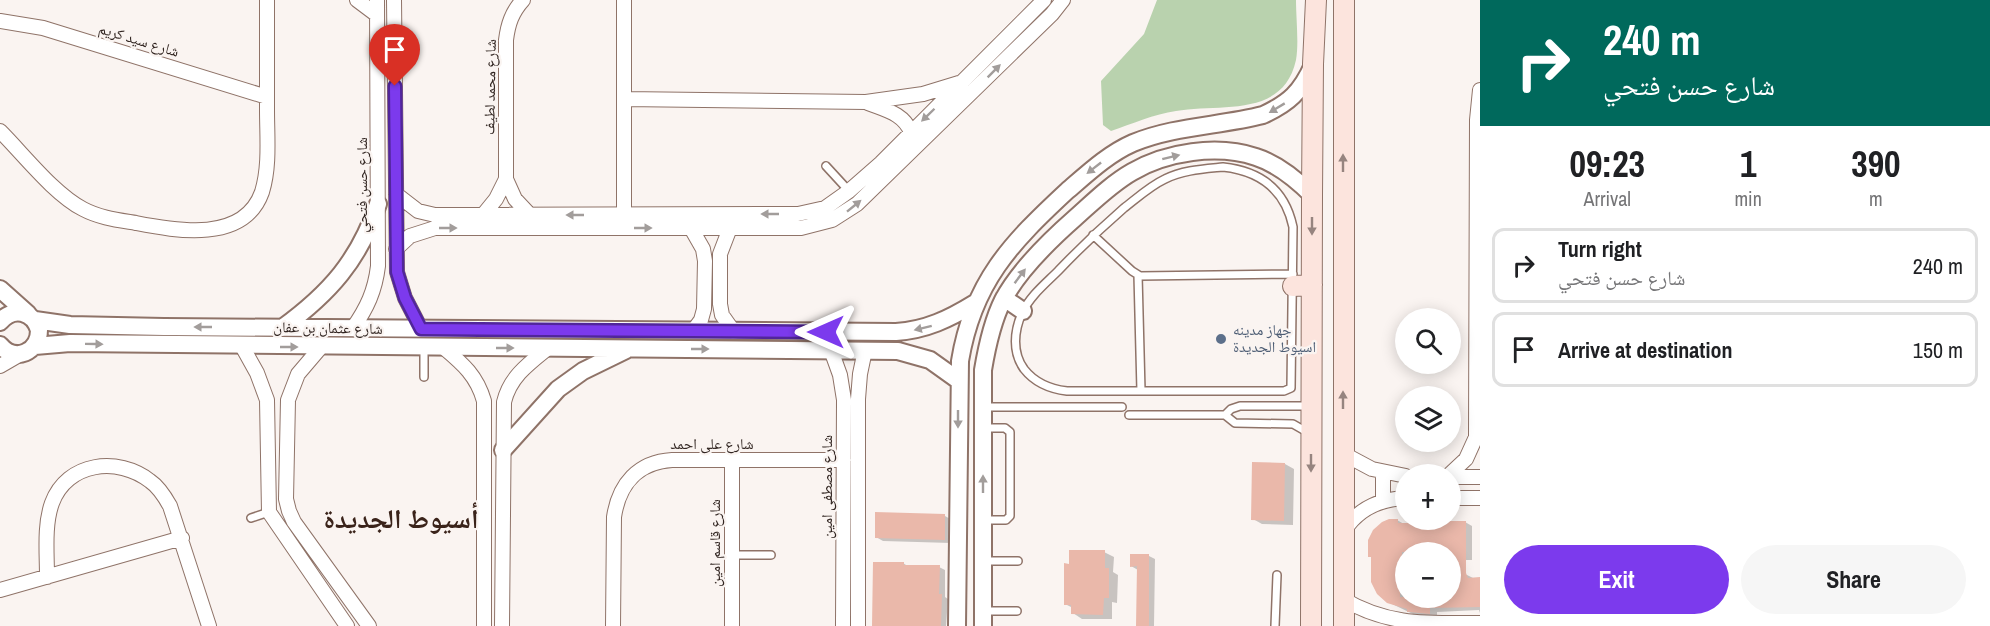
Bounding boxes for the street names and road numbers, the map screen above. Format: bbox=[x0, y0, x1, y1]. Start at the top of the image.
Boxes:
street label: شارع سيد كريم bbox=[96, 17, 182, 62]
street label: شارع محمد لطيف bbox=[478, 39, 501, 135]
street label: شارع حسن فتحي bbox=[351, 137, 374, 233]
street label: شارع عثمان بن عفان bbox=[273, 316, 383, 339]
street label: شارع على احمد bbox=[670, 433, 754, 454]
street label: شارع مصطفى امين bbox=[816, 435, 837, 539]
street label: شارع قاسم امين bbox=[704, 499, 725, 587]

